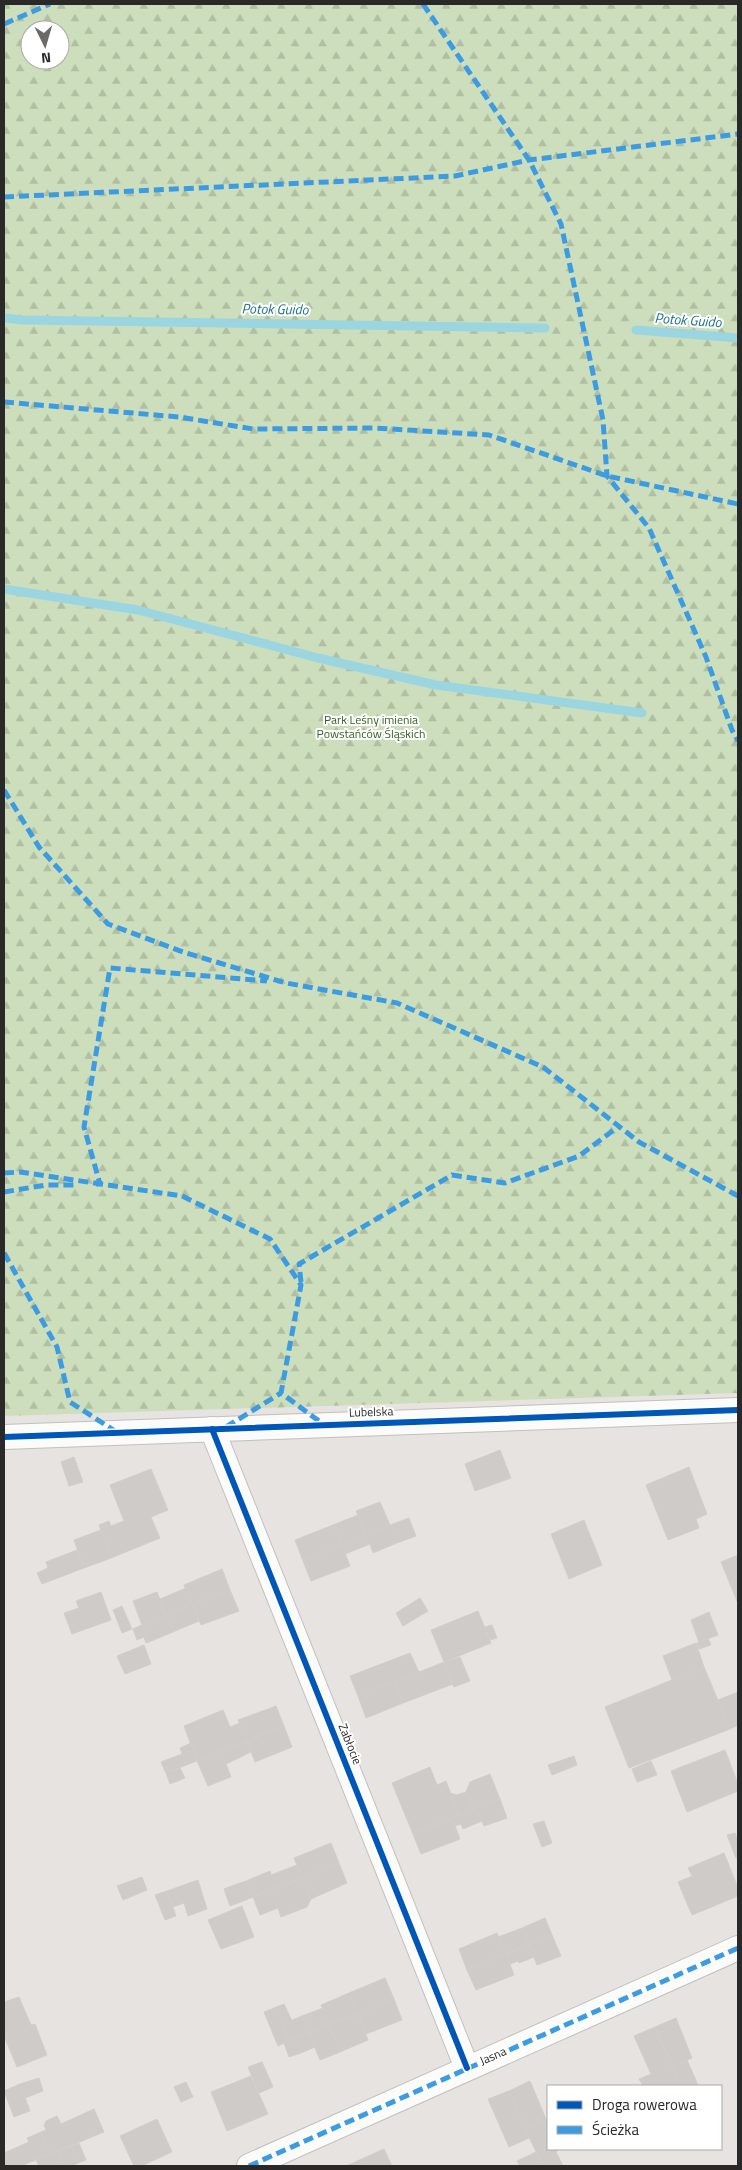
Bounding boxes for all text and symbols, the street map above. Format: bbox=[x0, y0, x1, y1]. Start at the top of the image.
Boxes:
north arrow bbox=[20, 20, 70, 70]
text: N bbox=[40, 48, 52, 69]
water label: Potok Guido bbox=[241, 297, 310, 320]
water label: Potok Guido bbox=[654, 307, 723, 332]
park label: Park Leśny imienia Powstańców Śląskich bbox=[317, 710, 425, 743]
street label: Lubelska bbox=[348, 1401, 394, 1422]
street label: Zabłocie bbox=[334, 1720, 367, 1767]
street label: Jasna bbox=[476, 2041, 509, 2070]
legend bbox=[547, 2085, 722, 2150]
text: Droga rowerowa bbox=[592, 2093, 697, 2116]
text: Ścieżka bbox=[592, 2118, 639, 2141]

